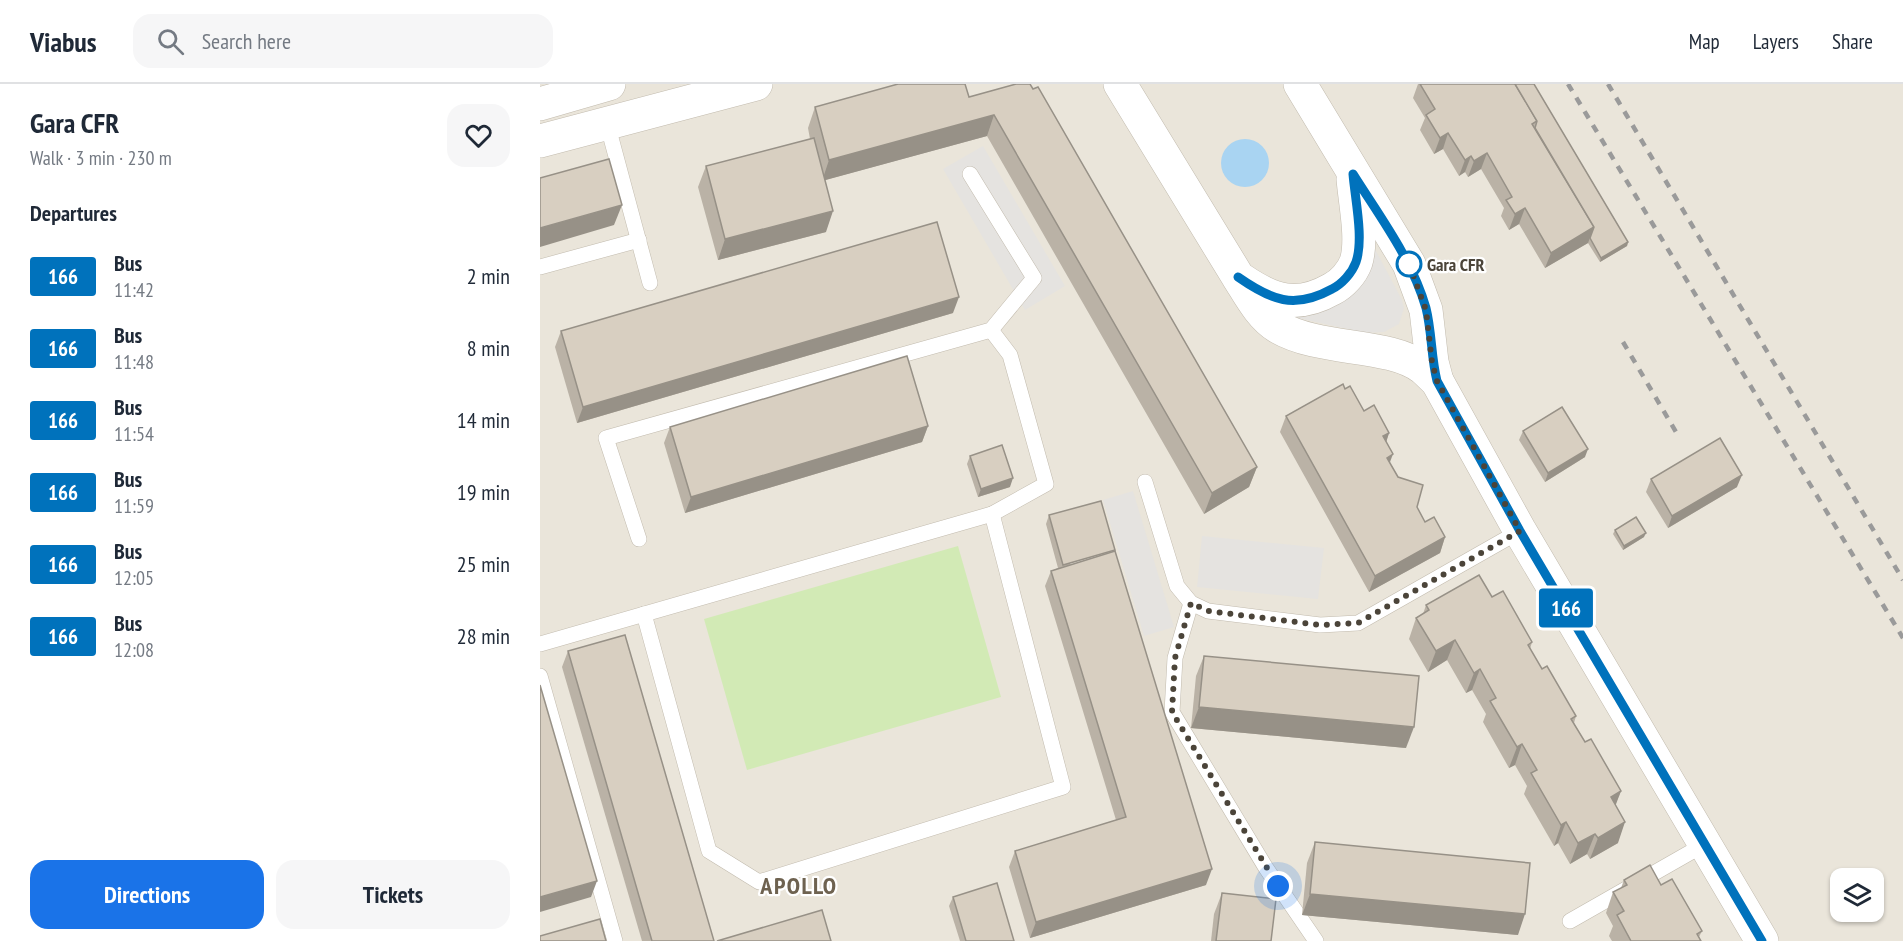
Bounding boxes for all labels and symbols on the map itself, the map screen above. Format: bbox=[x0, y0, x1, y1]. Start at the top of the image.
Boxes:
marker: Gara CFR bbox=[1396, 251, 1422, 277]
place label: Gara CFR bbox=[1427, 253, 1484, 276]
line badge: 166 bbox=[1532, 588, 1600, 628]
district label: APOLLO bbox=[759, 870, 838, 901]
your location bbox=[1263, 871, 1293, 901]

